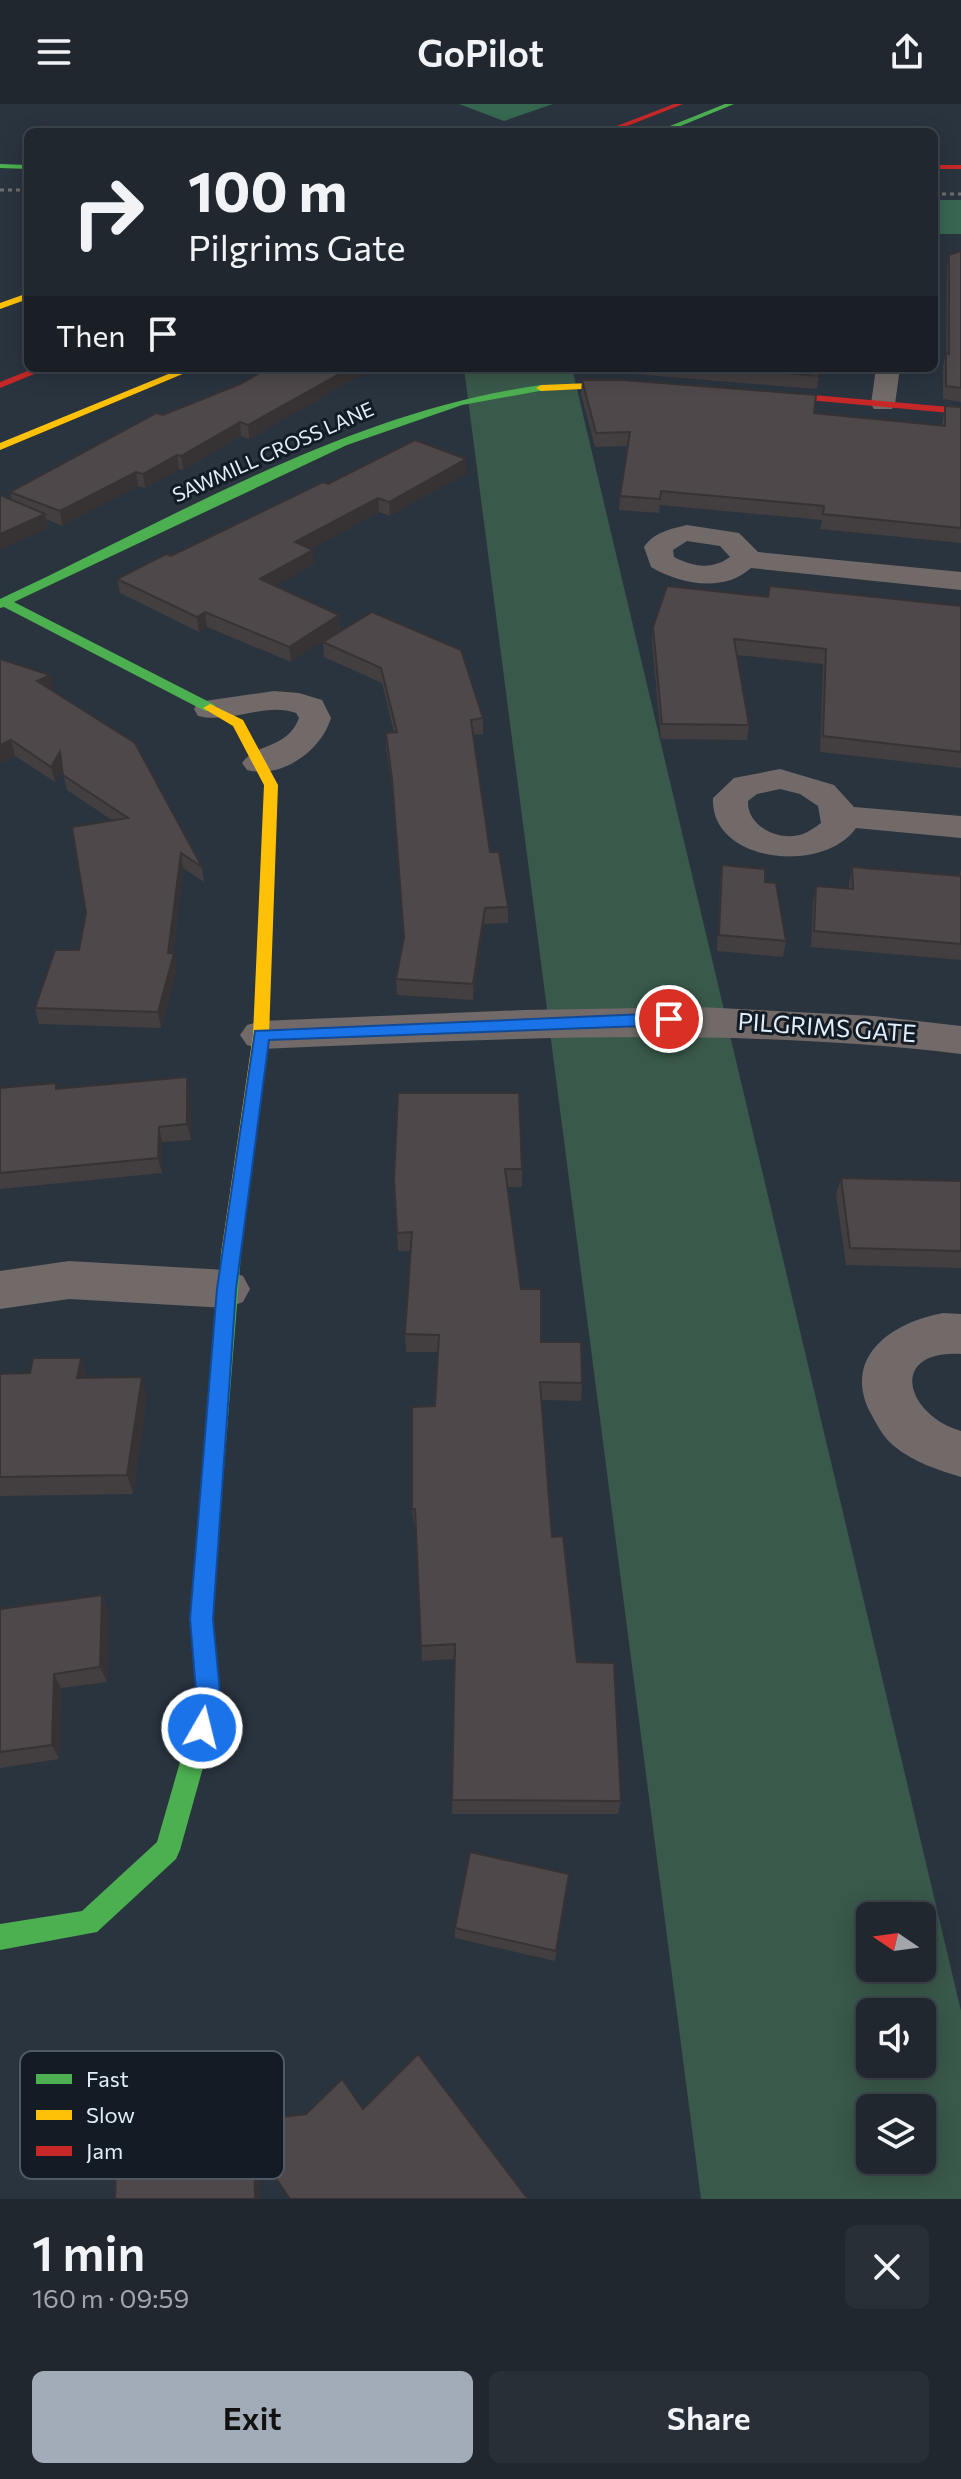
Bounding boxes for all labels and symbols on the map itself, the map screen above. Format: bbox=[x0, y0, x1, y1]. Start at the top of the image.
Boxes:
street label: SAWMILL CROSS LANE bbox=[168, 396, 377, 506]
pin bbox=[635, 985, 703, 1053]
street label: PILGRIMS GATE bbox=[737, 1006, 917, 1047]
position arrow bbox=[160, 1686, 244, 1770]
north arrow bbox=[856, 1902, 936, 1982]
legend bbox=[20, 2051, 284, 2179]
text: Fast bbox=[86, 2065, 129, 2092]
text: Slow bbox=[86, 2101, 135, 2128]
text: Jam bbox=[86, 2137, 123, 2164]

